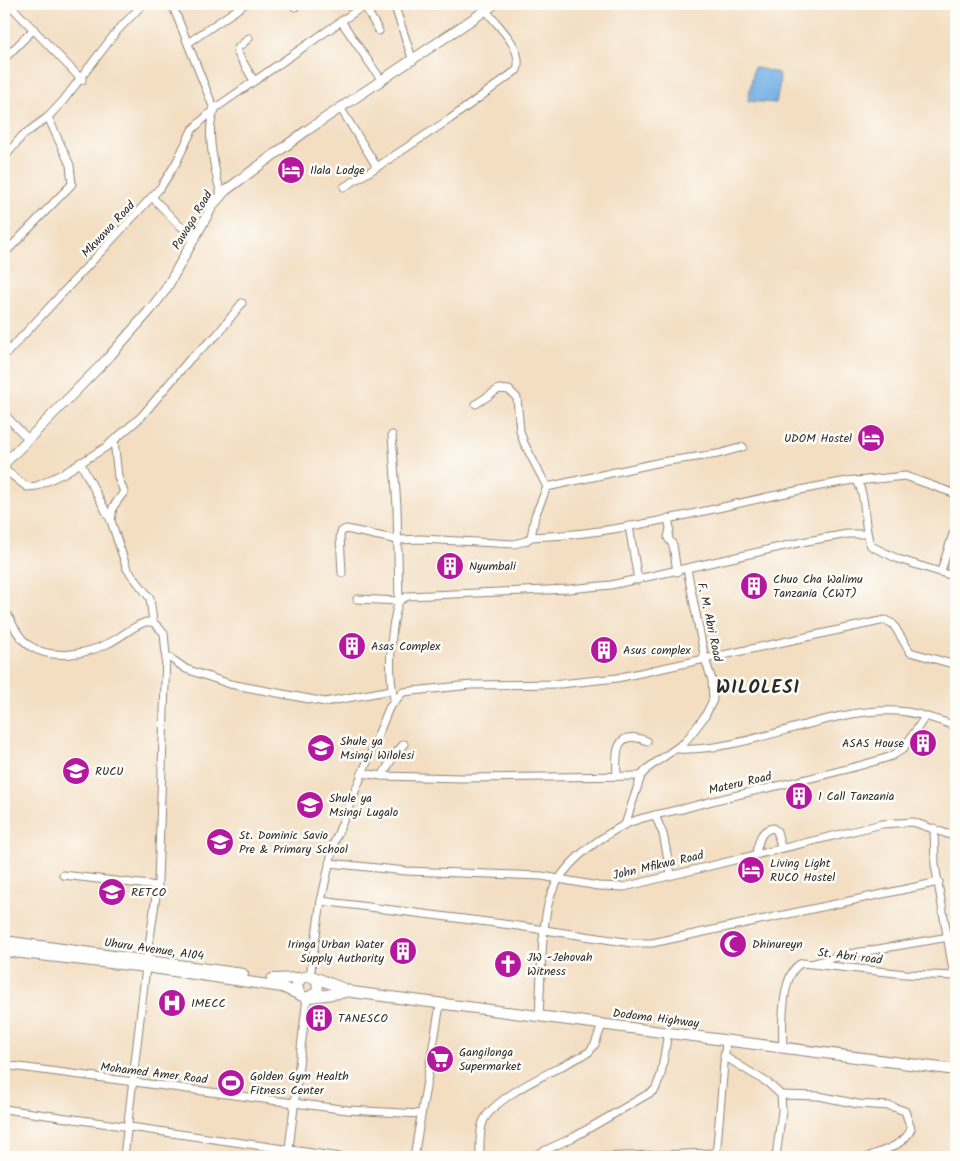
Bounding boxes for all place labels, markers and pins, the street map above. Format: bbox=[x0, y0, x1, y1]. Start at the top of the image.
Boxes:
hotel icon: Ilala Lodge bbox=[276, 155, 306, 185]
place label: Ilala Lodge bbox=[310, 161, 365, 180]
hotel icon: UDOM Hostel bbox=[856, 423, 886, 453]
place label: UDOM Hostel bbox=[784, 429, 852, 448]
building icon: Nyumbali bbox=[435, 551, 465, 581]
place label: Nyumbali bbox=[469, 557, 517, 576]
place label: Chuo Cha Walimu Tanzania (CWT) bbox=[773, 570, 863, 603]
building icon: Chuo Cha Walimu Tanzania (CWT) bbox=[739, 571, 769, 601]
building icon: Asas Complex bbox=[337, 631, 367, 661]
building icon: Asus complex bbox=[589, 635, 619, 665]
place label: Asas Complex bbox=[371, 637, 441, 656]
place label: Asus complex bbox=[623, 641, 692, 660]
building icon: ASAS House bbox=[908, 728, 938, 758]
place label: Shule ya Msingi Wilolesi bbox=[340, 732, 415, 765]
school or university icon: Shule ya Msingi Wilolesi bbox=[306, 733, 336, 763]
place label: ASAS House bbox=[842, 734, 905, 753]
school or university icon: RUCU bbox=[61, 756, 91, 786]
place label: RUCU bbox=[95, 762, 124, 781]
building icon: 1 Call Tanzania bbox=[784, 781, 814, 811]
place label: 1 Call Tanzania bbox=[818, 787, 895, 806]
place label: Shule ya Msingi Lugalo bbox=[329, 789, 398, 822]
school or university icon: Shule ya Msingi Lugalo bbox=[295, 790, 325, 820]
place label: St. Dominic Savio Pre & Primary School bbox=[239, 826, 348, 859]
school or university icon: St. Dominic Savio Pre & Primary School bbox=[205, 827, 235, 857]
place label: Living Light RUCO Hostel bbox=[770, 854, 835, 887]
hotel icon: Living Light RUCO Hostel bbox=[736, 855, 766, 885]
school or university icon: RETCO bbox=[97, 877, 127, 907]
place label: RETCO bbox=[131, 883, 167, 902]
mosque icon: Dhinureyn bbox=[718, 929, 748, 959]
place label: Iringa Urban Water Supply Authority bbox=[288, 935, 385, 968]
place label: Dhinureyn bbox=[752, 935, 803, 954]
building icon: Iringa Urban Water Supply Authority bbox=[388, 936, 418, 966]
place label: JW -Jehovah Witness bbox=[527, 948, 592, 981]
church icon: JW -Jehovah Witness bbox=[493, 949, 523, 979]
hospital icon: IMECC bbox=[157, 988, 187, 1018]
place label: IMECC bbox=[191, 994, 226, 1013]
building icon: TANESCO bbox=[304, 1003, 334, 1033]
place label: TANESCO bbox=[338, 1009, 388, 1028]
place label: Gangilonga Supermarket bbox=[459, 1043, 521, 1076]
supermarket icon: Gangilonga Supermarket bbox=[425, 1044, 455, 1074]
place label: Golden Gym Health Fitness Center bbox=[250, 1067, 349, 1100]
sports icon: Golden Gym Health Fitness Center bbox=[216, 1068, 246, 1098]

